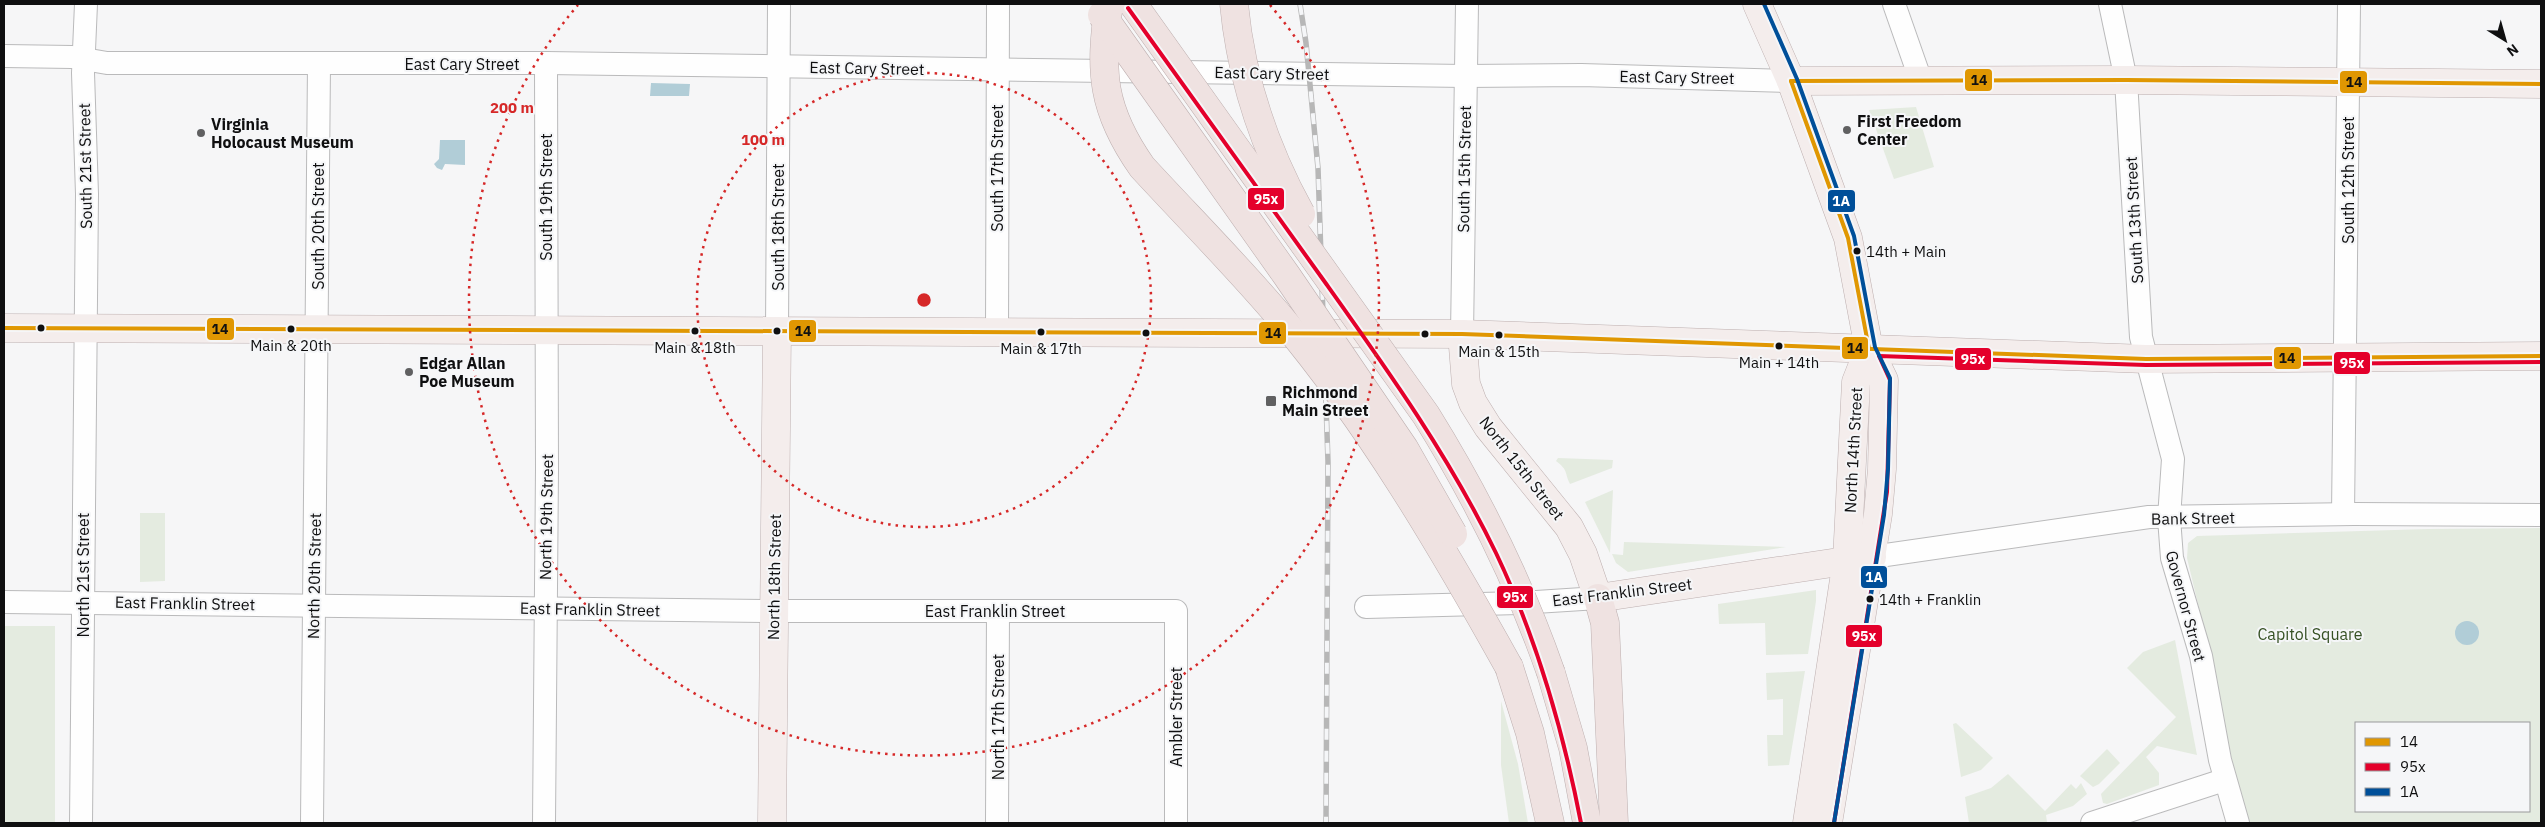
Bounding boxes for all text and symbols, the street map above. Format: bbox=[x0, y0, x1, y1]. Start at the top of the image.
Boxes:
north arrow bbox=[2480, 15, 2530, 65]
text: N bbox=[2503, 40, 2522, 61]
street label: East Cary Street bbox=[404, 54, 520, 74]
street label: East Cary Street bbox=[809, 57, 925, 79]
street label: East Cary Street bbox=[1214, 62, 1330, 84]
street label: East Cary Street bbox=[1619, 66, 1735, 88]
line badge: 14 bbox=[1964, 68, 1993, 92]
line badge: 14 bbox=[2339, 70, 2368, 94]
text: 14 bbox=[1971, 71, 1987, 89]
text: 14 bbox=[2346, 73, 2362, 91]
text: 200 m bbox=[490, 98, 534, 117]
street label: South 21st Street bbox=[74, 103, 96, 229]
street label: South 17th Street bbox=[987, 104, 1007, 232]
street label: South 15th Street bbox=[1453, 105, 1475, 233]
place label: First Freedom Center bbox=[1857, 111, 1962, 149]
place label: Virginia Holocaust Museum bbox=[211, 114, 354, 152]
street label: South 12th Street bbox=[2338, 116, 2358, 244]
marker: First Freedom Center bbox=[1841, 124, 1853, 136]
marker: Virginia Holocaust Museum bbox=[195, 127, 207, 139]
text: 100 m bbox=[741, 130, 785, 149]
street label: South 19th Street bbox=[536, 133, 556, 261]
street label: South 13th Street bbox=[2121, 156, 2147, 284]
street label: South 20th Street bbox=[308, 162, 328, 290]
street label: South 18th Street bbox=[768, 163, 788, 291]
line badge: 95x bbox=[1247, 187, 1285, 211]
line badge: 1A bbox=[1827, 189, 1856, 213]
text: 95x bbox=[1254, 190, 1278, 208]
text: 1A bbox=[1832, 192, 1850, 210]
place label: 14th + Main bbox=[1866, 242, 1946, 261]
marker: 14th + Main bbox=[1852, 246, 1862, 256]
centre of rings bbox=[915, 291, 933, 309]
line badge: 14 bbox=[206, 317, 235, 341]
line badge: 14 bbox=[788, 319, 817, 343]
text: 14 bbox=[212, 320, 228, 338]
line badge: 14 bbox=[1258, 321, 1287, 345]
text: 14 bbox=[795, 322, 811, 340]
unlabelled marker bbox=[36, 323, 46, 333]
marker: Main & 20th bbox=[286, 324, 296, 334]
text: 14 bbox=[1265, 324, 1281, 342]
marker: Main & 18th bbox=[690, 326, 700, 336]
unlabelled marker bbox=[772, 326, 782, 336]
marker: Main & 17th bbox=[1036, 327, 1046, 337]
unlabelled marker bbox=[1141, 328, 1151, 338]
unlabelled marker bbox=[1420, 329, 1430, 339]
marker: Main & 15th bbox=[1494, 330, 1504, 340]
place label: Main & 20th bbox=[250, 336, 332, 355]
line badge: 14 bbox=[1841, 336, 1869, 360]
place label: Main & 18th bbox=[654, 338, 736, 357]
place label: Main & 17th bbox=[1000, 339, 1082, 358]
text: 14 bbox=[1847, 339, 1863, 357]
marker: Main + 14th bbox=[1774, 341, 1784, 351]
place label: Main & 15th bbox=[1458, 342, 1540, 361]
line badge: 14 bbox=[2273, 346, 2302, 370]
line badge: 95x bbox=[1954, 347, 1992, 371]
text: 14 bbox=[2279, 349, 2295, 367]
text: 95x bbox=[1961, 350, 1985, 368]
line badge: 95x bbox=[2333, 351, 2371, 375]
place label: Edgar Allan Poe Museum bbox=[419, 353, 515, 391]
place label: Main + 14th bbox=[1739, 353, 1819, 372]
text: 95x bbox=[2340, 354, 2364, 372]
marker: Edgar Allan Poe Museum bbox=[403, 366, 415, 378]
place label: Richmond Main Street bbox=[1282, 382, 1369, 420]
street label: North 14th Street bbox=[1840, 386, 1866, 514]
marker: Richmond Main Street bbox=[1264, 394, 1278, 408]
street label: North 15th Street bbox=[1475, 412, 1569, 524]
street label: North 19th Street bbox=[535, 454, 557, 580]
street label: Bank Street bbox=[2151, 507, 2235, 529]
street label: North 21st Street bbox=[73, 513, 93, 637]
street label: North 20th Street bbox=[303, 513, 325, 639]
street label: North 18th Street bbox=[763, 514, 785, 640]
street label: Governor Street bbox=[2162, 548, 2210, 664]
line badge: 1A bbox=[1860, 565, 1888, 589]
text: 1A bbox=[1865, 568, 1883, 586]
street label: East Franklin Street bbox=[1551, 574, 1693, 610]
line badge: 95x bbox=[1496, 585, 1534, 609]
text: 95x bbox=[1503, 588, 1527, 606]
place label: 14th + Franklin bbox=[1879, 590, 1981, 609]
street label: East Franklin Street bbox=[115, 592, 255, 614]
marker: 14th + Franklin bbox=[1865, 594, 1875, 604]
street label: East Franklin Street bbox=[520, 598, 660, 620]
street label: East Franklin Street bbox=[925, 601, 1065, 621]
line badge: 95x bbox=[1845, 624, 1883, 648]
park label: Capitol Square bbox=[2257, 624, 2363, 644]
text: 95x bbox=[1852, 627, 1876, 645]
street label: North 17th Street bbox=[988, 654, 1008, 780]
street label: Ambler Street bbox=[1166, 667, 1186, 767]
legend bbox=[2355, 722, 2530, 812]
text: 14 bbox=[2400, 732, 2418, 751]
text: 95x bbox=[2400, 757, 2426, 776]
text: 1A bbox=[2400, 782, 2419, 801]

